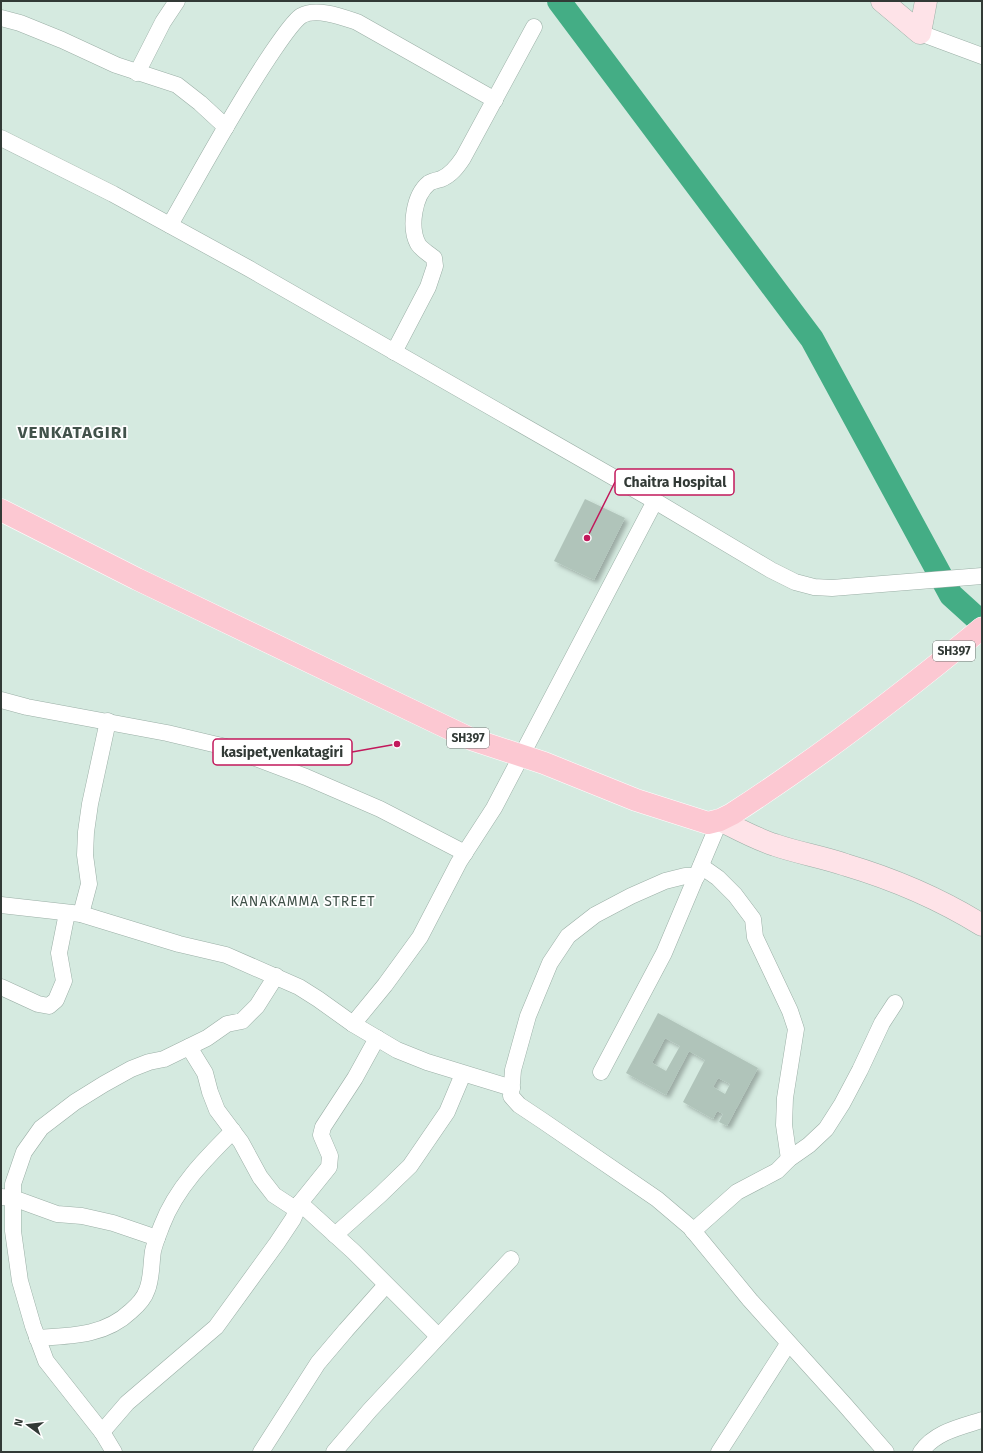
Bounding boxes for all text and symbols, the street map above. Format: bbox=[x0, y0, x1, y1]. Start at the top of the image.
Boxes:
district label: VENKATAGIRI bbox=[17, 422, 128, 443]
callout: Chaitra Hospital bbox=[615, 469, 734, 495]
text: Chaitra Hospital bbox=[624, 474, 727, 491]
road number: SH397 bbox=[933, 641, 975, 661]
road number: SH397 bbox=[447, 728, 489, 748]
callout: kasipet,venkatagiri bbox=[213, 739, 352, 765]
text: kasipet,venkatagiri bbox=[221, 744, 343, 761]
district label: KANAKAMMA STREET bbox=[231, 893, 375, 910]
north arrow bbox=[8, 1405, 48, 1445]
text: N bbox=[12, 1417, 26, 1428]

